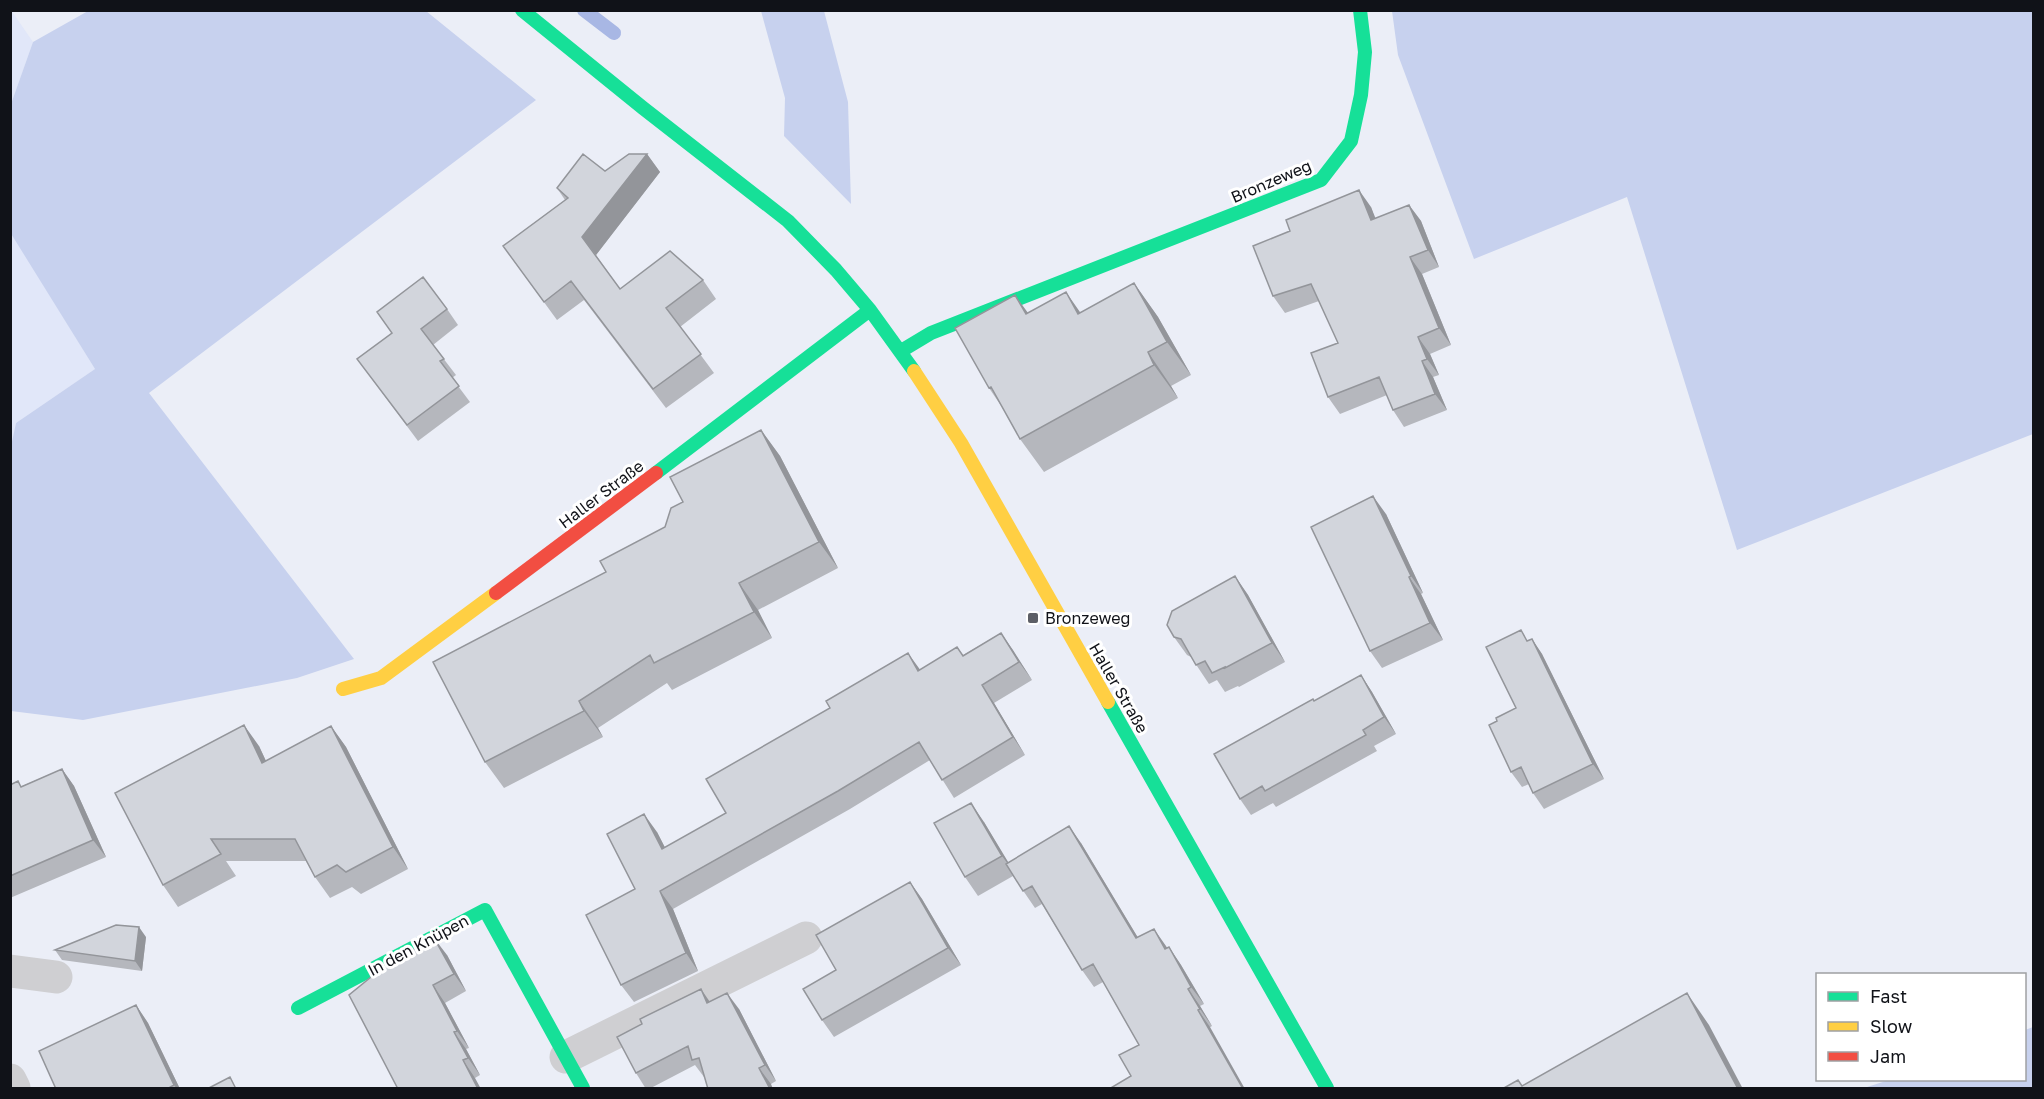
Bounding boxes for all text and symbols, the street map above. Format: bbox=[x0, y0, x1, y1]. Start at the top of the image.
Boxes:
street label: Bronzeweg bbox=[1228, 155, 1314, 207]
street label: Haller Straße bbox=[555, 456, 647, 532]
place label: Bronzeweg bbox=[1045, 608, 1130, 628]
marker: Bronzeweg bbox=[1026, 611, 1040, 625]
street label: Haller Straße bbox=[1085, 639, 1153, 737]
street label: In den Knüpen bbox=[364, 910, 472, 980]
legend bbox=[1816, 973, 2026, 1081]
text: Fast bbox=[1870, 985, 1907, 1007]
text: Slow bbox=[1870, 1015, 1913, 1037]
text: Jam bbox=[1870, 1045, 1906, 1067]

